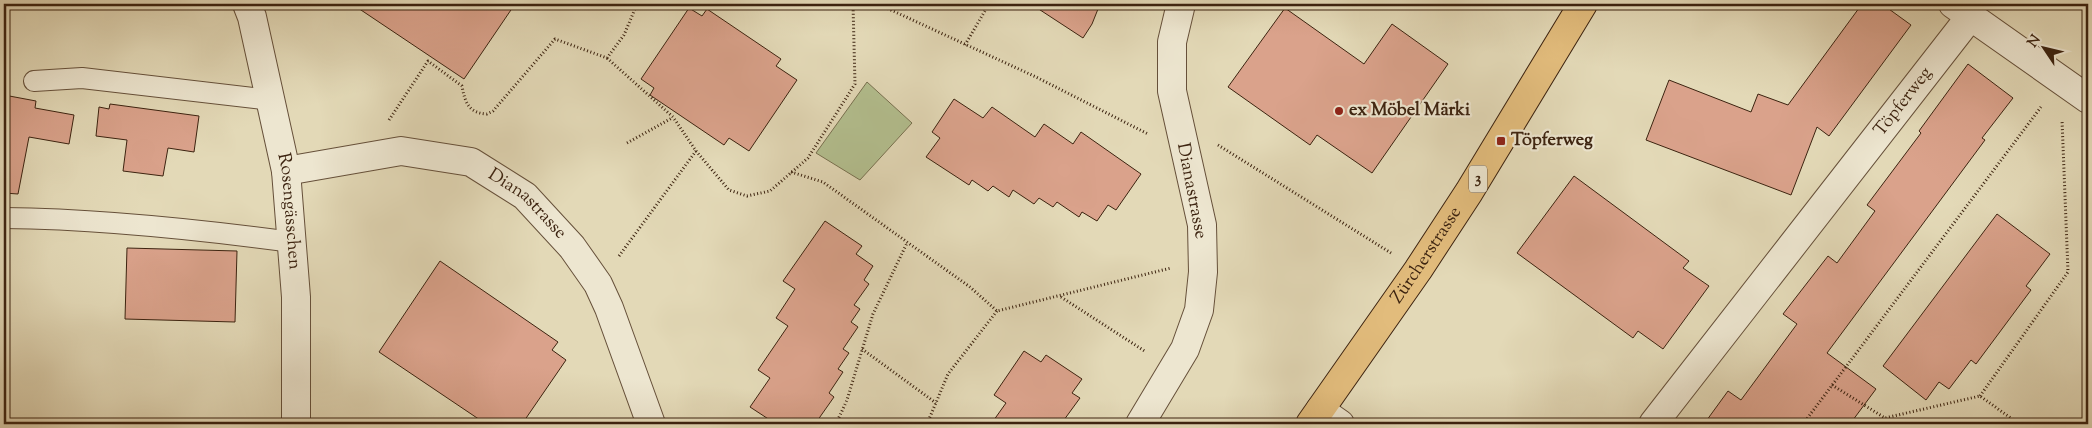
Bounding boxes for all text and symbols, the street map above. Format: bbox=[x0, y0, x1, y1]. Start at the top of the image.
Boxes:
north arrow bbox=[2020, 22, 2070, 72]
text: N bbox=[2024, 31, 2046, 52]
street label: Töpferweg bbox=[1868, 62, 1939, 142]
place label: ex Möbel Märki bbox=[1349, 98, 1471, 124]
marker: ex Möbel Märki bbox=[1333, 105, 1345, 117]
place label: Töpferweg bbox=[1511, 128, 1593, 154]
marker: Töpferweg bbox=[1495, 135, 1507, 147]
street label: Dianastrasse bbox=[1169, 141, 1213, 241]
street label: Rosengässchen bbox=[269, 151, 307, 271]
street label: Dianastrasse bbox=[482, 163, 572, 246]
road number: 3 bbox=[1469, 165, 1487, 192]
street label: Zürcherstrasse bbox=[1385, 202, 1469, 309]

